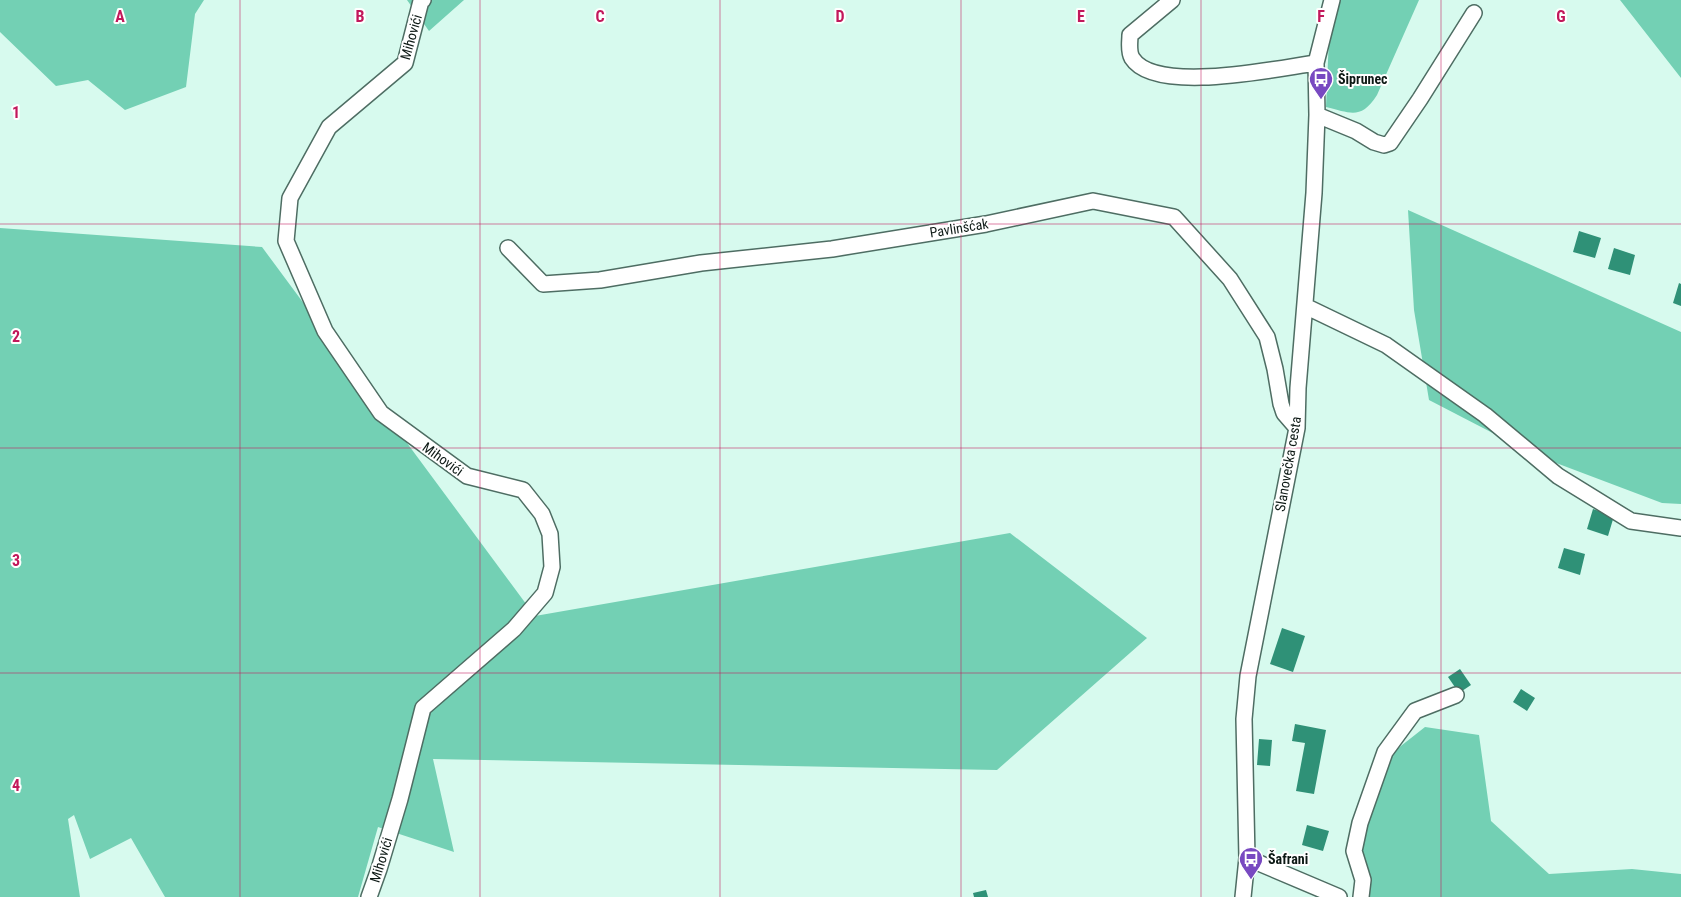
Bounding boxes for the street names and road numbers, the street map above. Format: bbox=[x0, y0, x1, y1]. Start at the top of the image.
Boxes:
street label: Mihovići bbox=[397, 13, 425, 61]
street label: Pavlinšćak bbox=[928, 215, 990, 241]
street label: Slanovečka cesta bbox=[1272, 415, 1304, 513]
street label: Mihovići bbox=[420, 439, 466, 479]
street label: Mihovići bbox=[367, 835, 395, 885]

